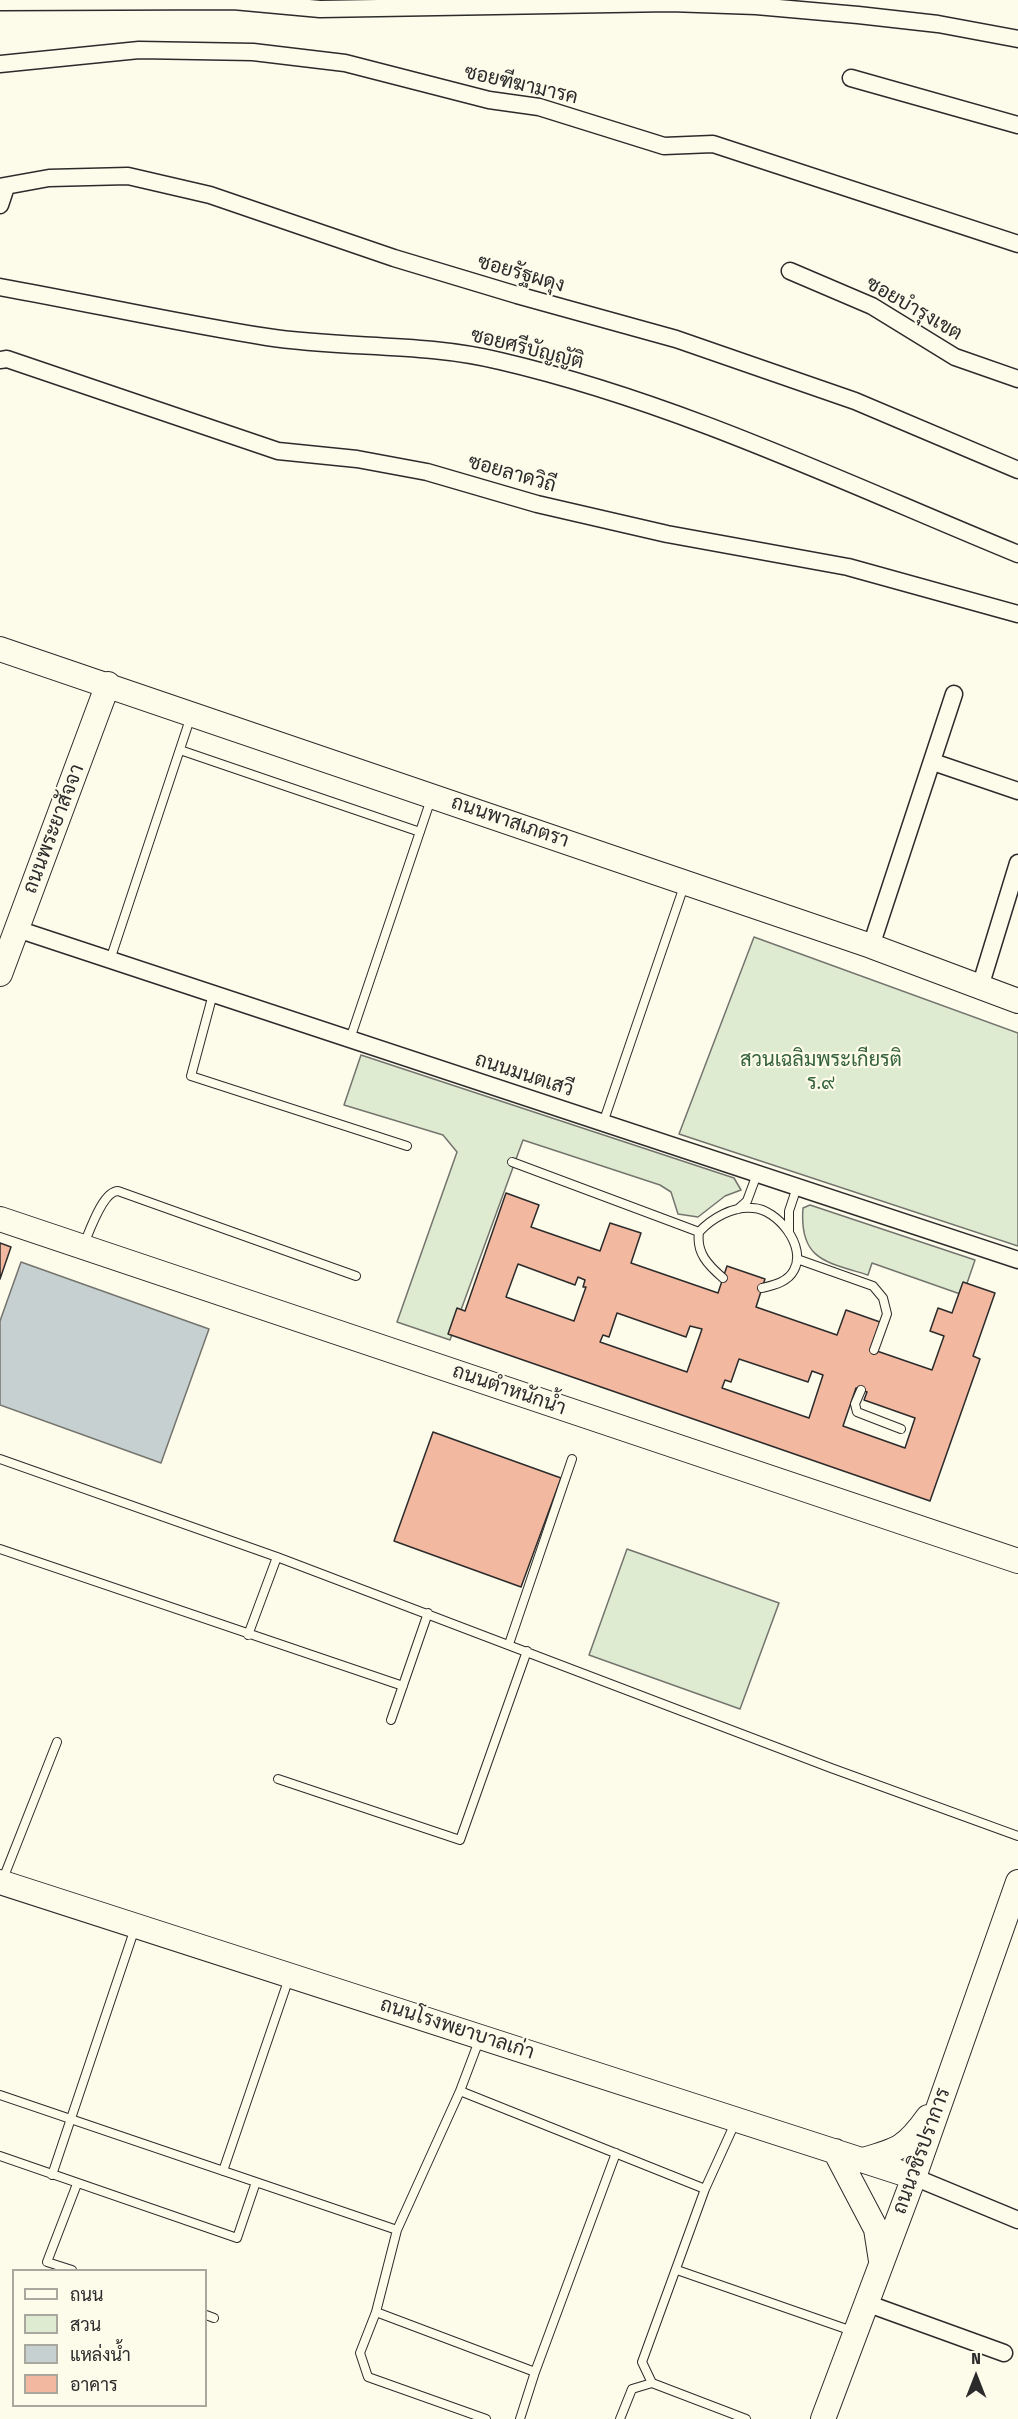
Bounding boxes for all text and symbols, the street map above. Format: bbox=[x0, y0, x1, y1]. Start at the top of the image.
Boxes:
street label: ซอยฑีฆามารค bbox=[462, 60, 580, 110]
street label: ซอยรัฐผดุง bbox=[475, 250, 567, 298]
street label: ซอยบำรุงเขต bbox=[862, 272, 966, 346]
street label: ซอยศรีบัญญัติ bbox=[468, 323, 586, 375]
street label: ซอยลาดวิถี bbox=[465, 450, 559, 498]
street label: ถนนพระยาสัจจา bbox=[18, 761, 90, 897]
street label: ถนนพาสเภตรา bbox=[448, 791, 572, 853]
street label: ถนนมนตเสวี bbox=[472, 1048, 576, 1102]
park label: สวนเฉลิมพระเกียรติ ร.๙ bbox=[740, 1048, 902, 1095]
street label: ถนนตำหนักน้ำ bbox=[449, 1359, 569, 1421]
street label: ถนนโรงพยาบาลเก่า bbox=[377, 1993, 537, 2065]
street label: ถนนวชิรปราการ bbox=[888, 2085, 956, 2217]
legend bbox=[12, 2269, 207, 2407]
text: ถนน bbox=[70, 2284, 103, 2306]
text: สวน bbox=[70, 2314, 101, 2336]
text: แหล่งน้ำ bbox=[70, 2344, 131, 2366]
north arrow bbox=[946, 2347, 1006, 2407]
text: N bbox=[971, 2349, 981, 2368]
text: อาคาร bbox=[70, 2374, 118, 2396]

